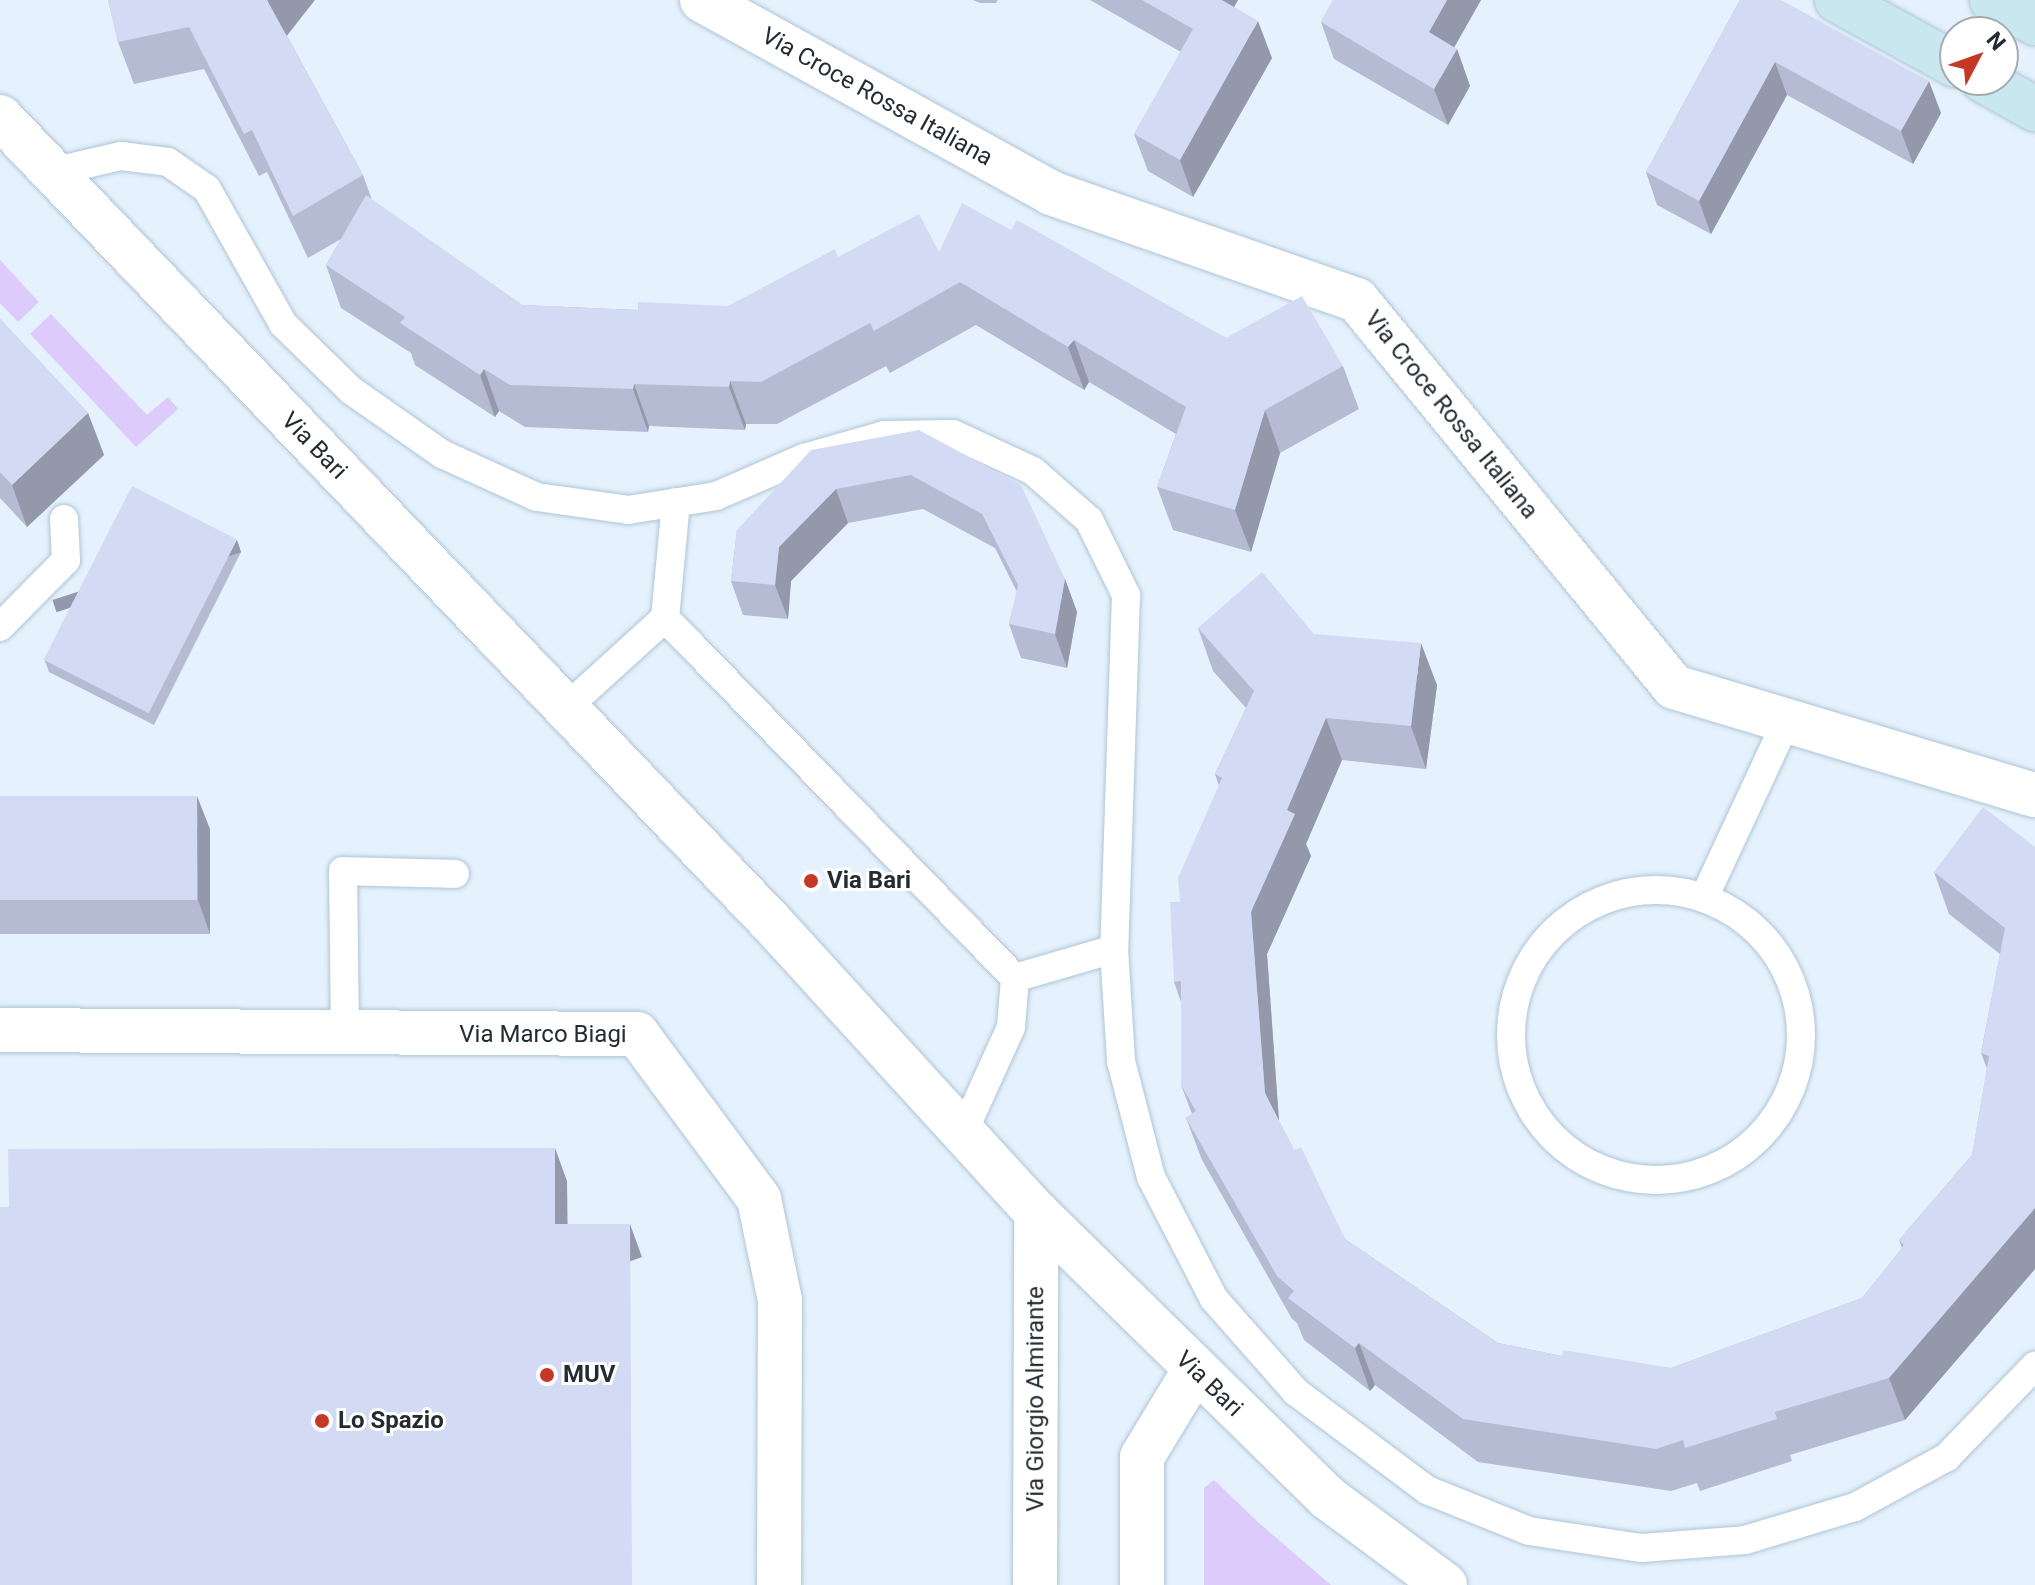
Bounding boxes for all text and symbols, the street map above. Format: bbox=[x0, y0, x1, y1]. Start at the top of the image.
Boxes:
north arrow bbox=[1939, 16, 2019, 96]
street label: Via Croce Rossa Italiana bbox=[757, 22, 997, 172]
text: N bbox=[1981, 27, 2011, 55]
street label: Via Croce Rossa Italiana bbox=[1358, 305, 1544, 525]
street label: Via Bari bbox=[275, 406, 353, 486]
place label: Via Bari bbox=[827, 867, 911, 895]
marker: Via Bari bbox=[802, 872, 820, 890]
street label: Via Marco Biagi bbox=[459, 1021, 627, 1049]
street label: Via Giorgio Almirante bbox=[1022, 1286, 1050, 1512]
street label: Via Bari bbox=[1169, 1345, 1249, 1423]
place label: MUV bbox=[563, 1361, 616, 1389]
marker: MUV bbox=[538, 1366, 556, 1384]
place label: Lo Spazio bbox=[338, 1407, 444, 1435]
marker: Lo Spazio bbox=[313, 1412, 331, 1430]

